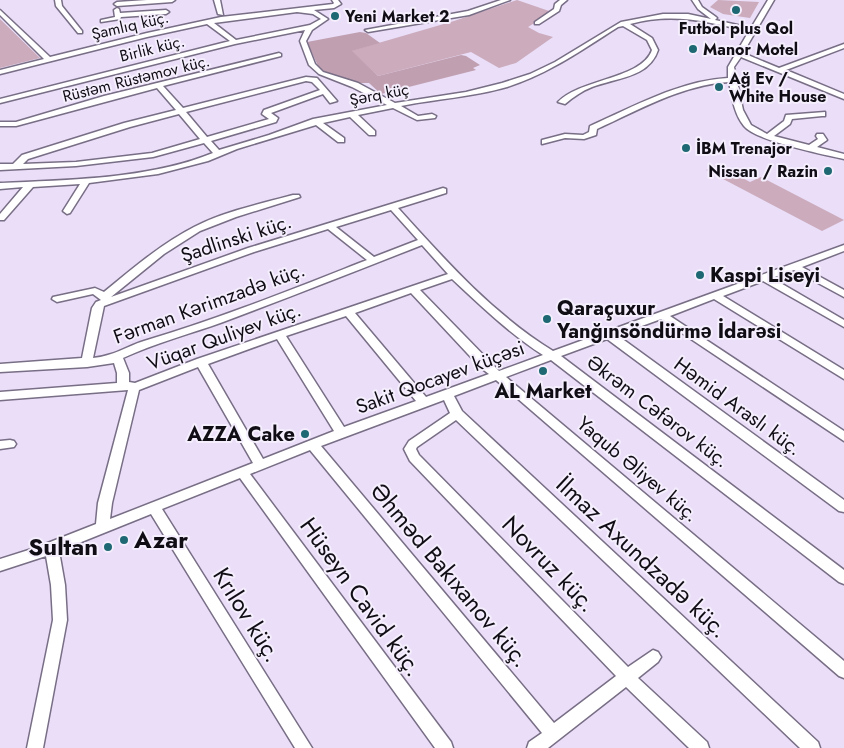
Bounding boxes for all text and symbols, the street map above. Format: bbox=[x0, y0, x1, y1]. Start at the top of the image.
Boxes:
marker: Futbol plus Qol bbox=[730, 4, 742, 16]
street label: Şamlıq küç. bbox=[89, 5, 171, 46]
place label: Yeni Market 2 bbox=[344, 5, 450, 28]
marker: Yeni Market 2 bbox=[329, 10, 341, 22]
place label: Futbol plus Qol bbox=[679, 17, 793, 40]
street label: Birlik küç. bbox=[117, 29, 187, 68]
place label: Manor Motel bbox=[703, 38, 798, 61]
marker: Manor Motel bbox=[687, 43, 699, 55]
street label: Rüstəm Rüstəmov küç. bbox=[60, 49, 212, 108]
place label: Ağ Ev / White House bbox=[728, 67, 826, 108]
street label: Şərq küç bbox=[347, 77, 411, 111]
marker: Ağ Ev / White House bbox=[713, 81, 725, 93]
place label: İBM Trenajor bbox=[696, 137, 793, 160]
marker: İBM Trenajor bbox=[680, 142, 692, 154]
place label: Nissan / Razin bbox=[708, 160, 818, 183]
marker: Nissan / Razin bbox=[822, 165, 834, 177]
street label: Şadlinski küç. bbox=[177, 207, 295, 270]
street label: Fərman Kərimzadə küç. bbox=[109, 255, 309, 352]
place label: Kaspi Liseyi bbox=[710, 261, 820, 290]
marker: Kaspi Liseyi bbox=[694, 269, 706, 281]
place label: Qaraçuxur Yanğınsöndürmə İdarəsi bbox=[556, 294, 781, 346]
street label: Vüqar Quliyev küç. bbox=[143, 295, 305, 378]
marker: Qaraçuxur Yanğınsöndürmə İdarəsi bbox=[541, 313, 553, 325]
street label: Sakit Qocayev küçəsi bbox=[352, 333, 529, 421]
street label: Əkrəm Cəfərov küç. bbox=[580, 348, 735, 475]
street label: Həmid Araslı küç. bbox=[668, 350, 808, 463]
marker: AL Market bbox=[537, 365, 549, 377]
place label: AL Market bbox=[493, 377, 592, 406]
street label: Yaqub Əliyev küç. bbox=[570, 410, 705, 529]
place label: AZZA Cake bbox=[186, 420, 295, 449]
marker: AZZA Cake bbox=[299, 428, 311, 440]
street label: İlmaz Axundzadə küç. bbox=[548, 467, 736, 646]
street label: Əhməd Bakıxanov küç. bbox=[362, 475, 538, 675]
street label: Novruz küç. bbox=[494, 507, 605, 620]
street label: Hüseyn Cavid küç. bbox=[292, 510, 431, 684]
place label: Azar bbox=[133, 522, 188, 557]
place label: Sultan bbox=[28, 529, 98, 564]
marker: Azar bbox=[118, 534, 130, 546]
marker: Sultan bbox=[102, 541, 114, 553]
street label: Krılov küç. bbox=[205, 561, 290, 669]

